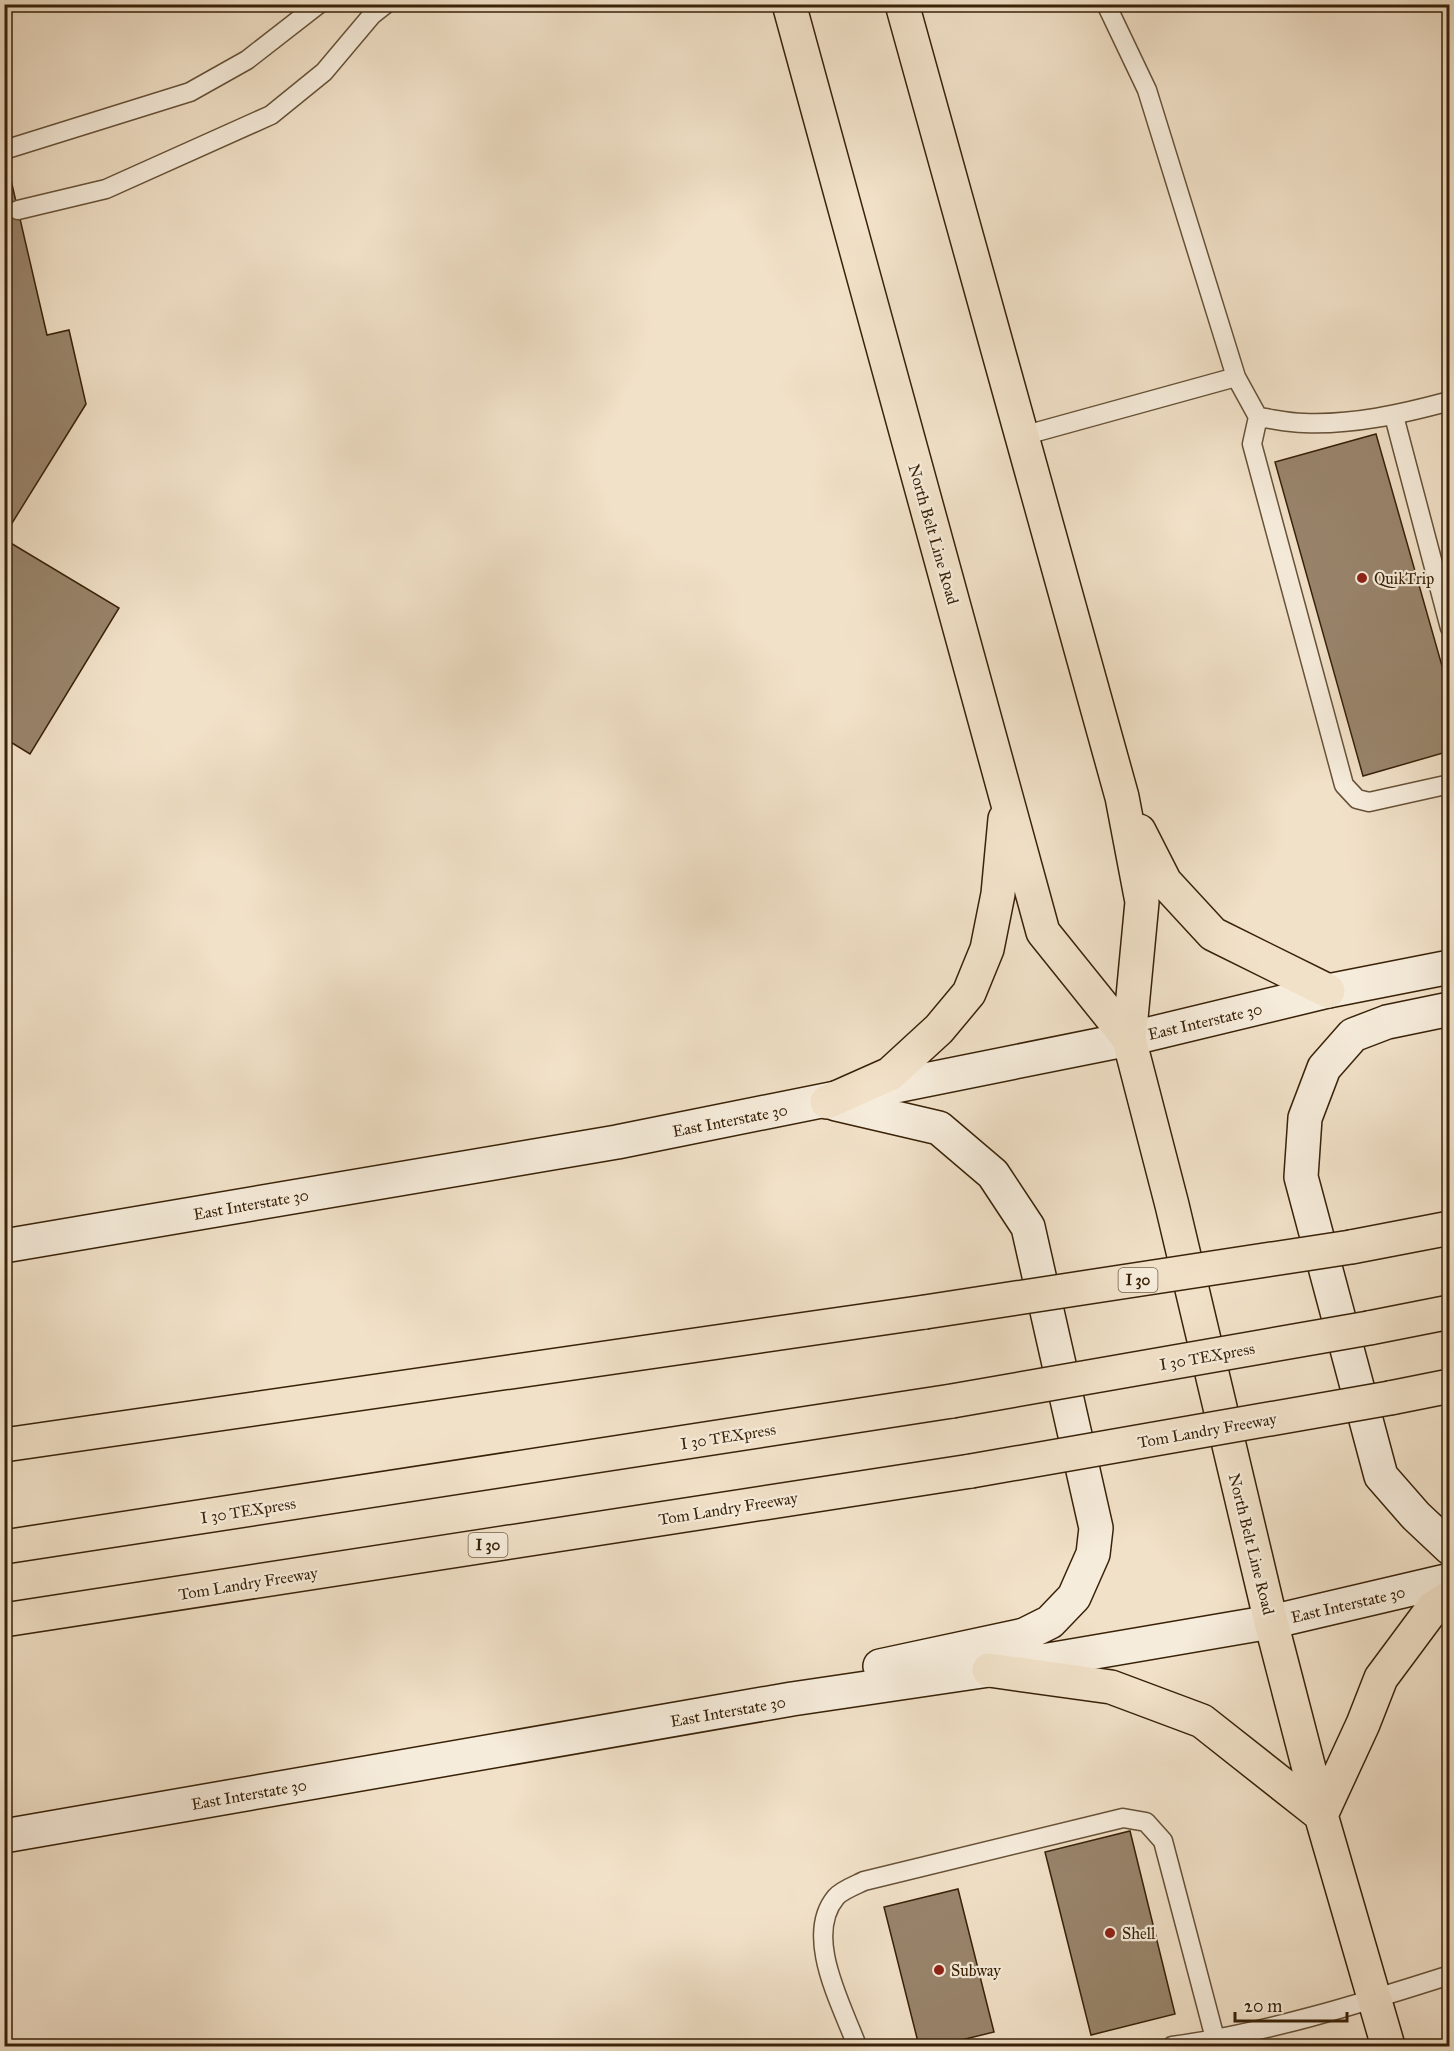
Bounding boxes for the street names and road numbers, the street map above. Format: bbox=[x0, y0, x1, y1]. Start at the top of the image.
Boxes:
street label: North Belt Line Road bbox=[904, 462, 963, 607]
street label: East Interstate 30 bbox=[1146, 999, 1264, 1044]
street label: East Interstate 30 bbox=[671, 1100, 789, 1141]
street label: East Interstate 30 bbox=[192, 1185, 310, 1224]
road number: I 30 bbox=[1118, 1268, 1158, 1292]
street label: I 30 TEXpress bbox=[1158, 1339, 1256, 1374]
street label: Tom Landry Freeway bbox=[1136, 1409, 1278, 1452]
street label: I 30 TEXpress bbox=[679, 1420, 777, 1453]
street label: North Belt Line Road bbox=[1225, 1471, 1278, 1617]
street label: Tom Landry Freeway bbox=[657, 1488, 800, 1529]
street label: I 30 TEXpress bbox=[199, 1494, 297, 1527]
road number: I 30 bbox=[468, 1533, 508, 1557]
street label: Tom Landry Freeway bbox=[177, 1563, 320, 1604]
street label: East Interstate 30 bbox=[1289, 1582, 1407, 1627]
street label: East Interstate 30 bbox=[669, 1692, 787, 1731]
street label: East Interstate 30 bbox=[190, 1775, 308, 1814]

